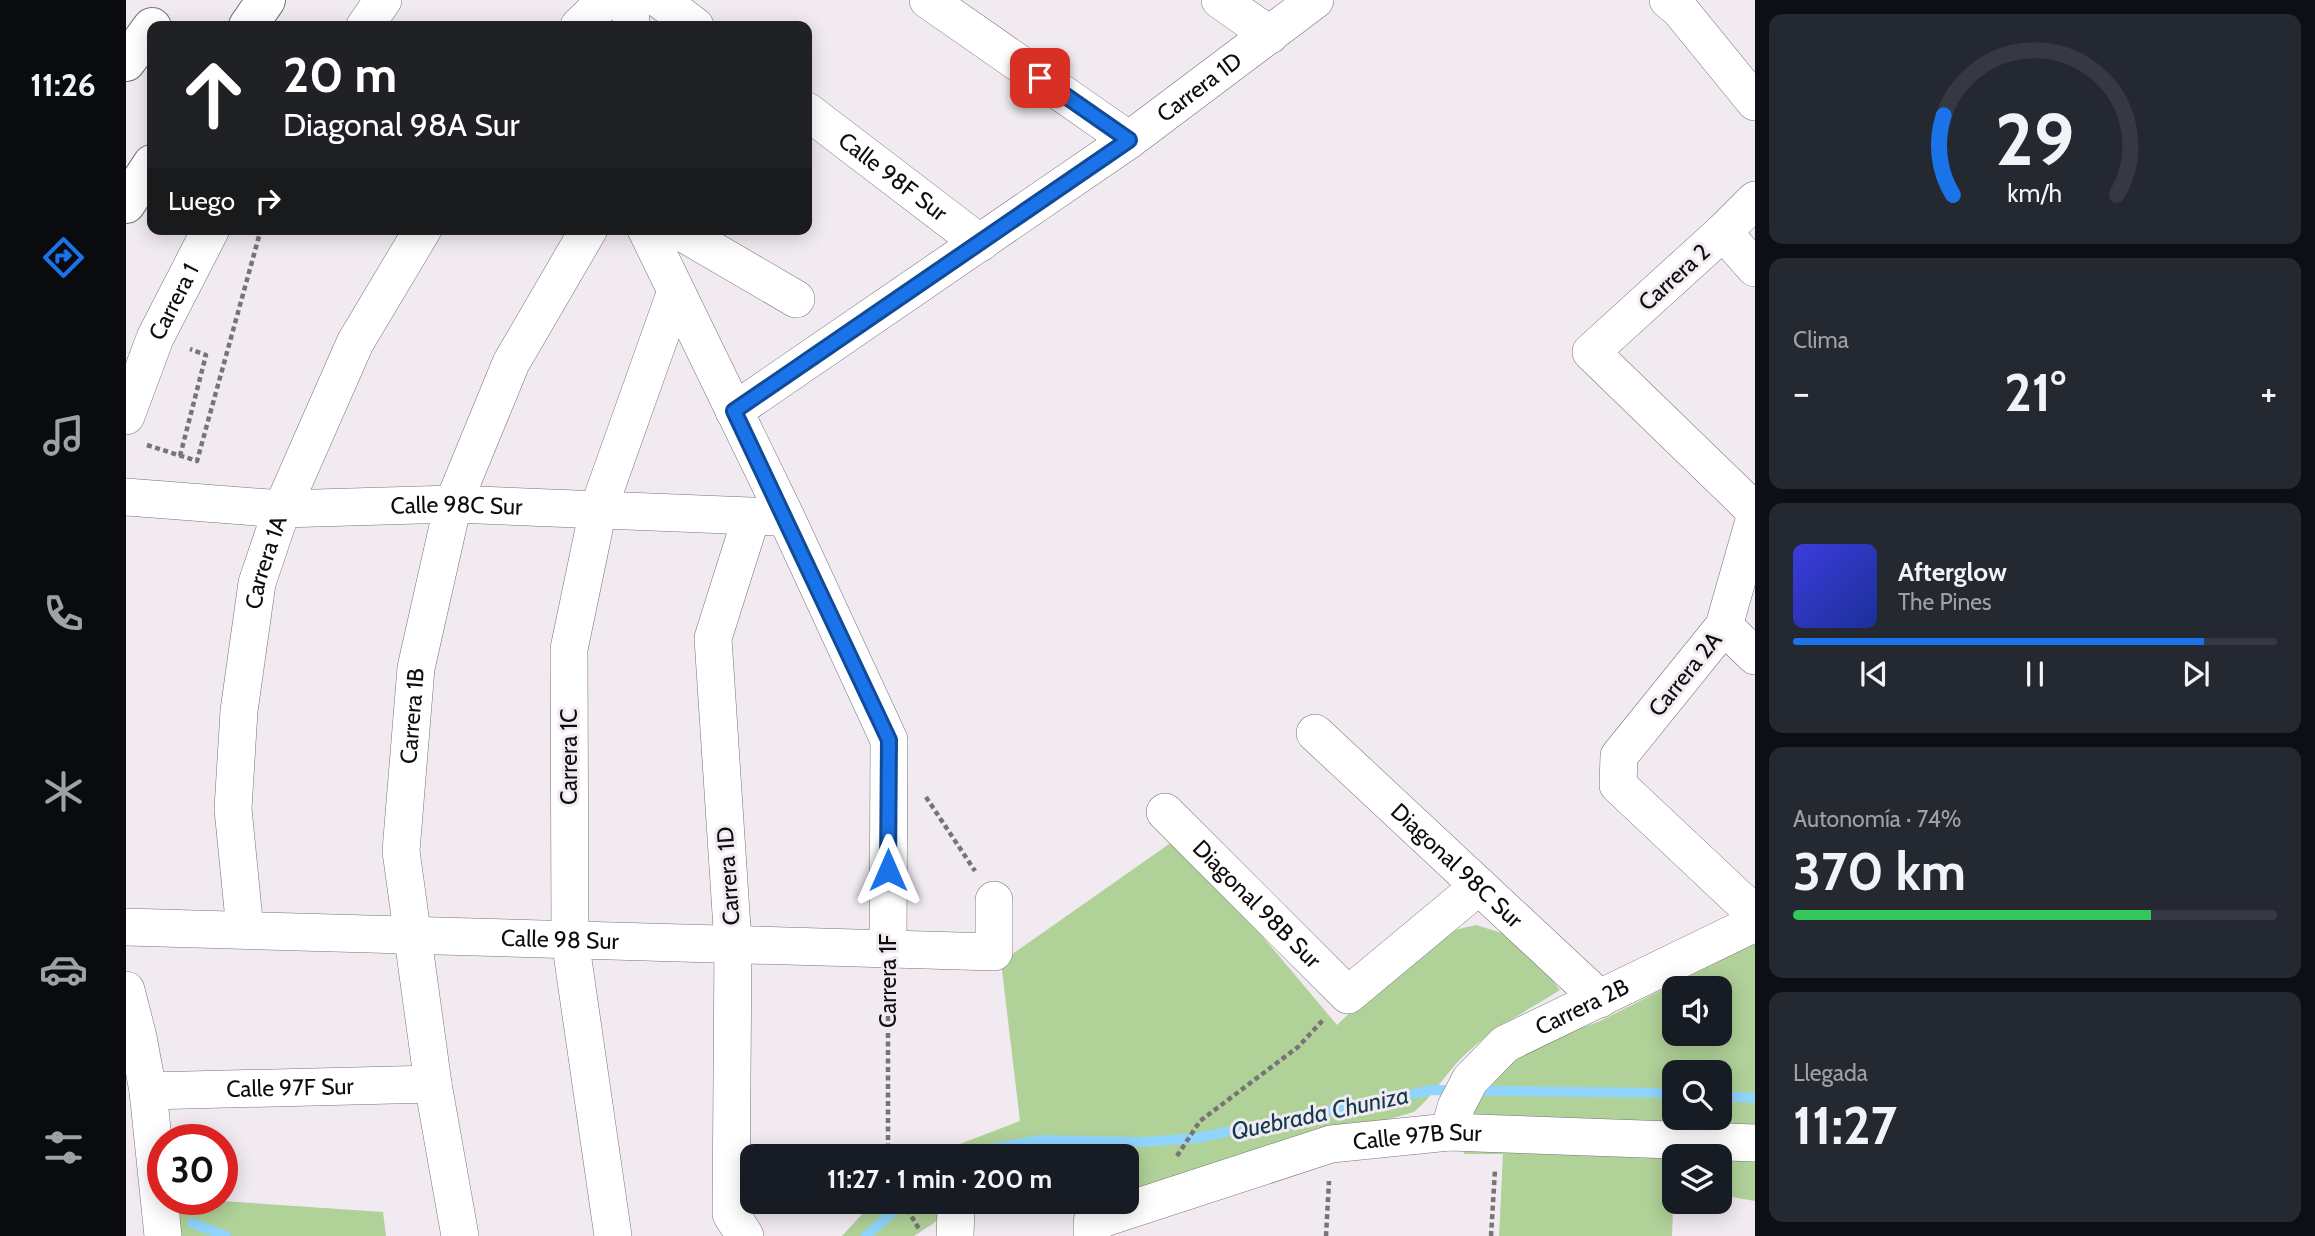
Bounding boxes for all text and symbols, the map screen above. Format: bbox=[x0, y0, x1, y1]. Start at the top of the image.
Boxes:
text: 20 m bbox=[283, 45, 397, 104]
street label: Carrera 1D bbox=[1151, 46, 1247, 128]
pin bbox=[1010, 48, 1070, 108]
icon: ahead bbox=[168, 49, 259, 140]
icon: arrive bbox=[1021, 59, 1059, 97]
text: 11:26 bbox=[30, 65, 96, 104]
text: 29 bbox=[1995, 96, 2075, 184]
text: Diagonal 98A Sur bbox=[283, 105, 520, 144]
street label: Calle 98F Sur bbox=[833, 126, 954, 227]
text: km/h bbox=[2008, 178, 2062, 208]
icon: right bbox=[249, 182, 287, 220]
text: Luego bbox=[168, 185, 235, 217]
icon: directions bbox=[39, 233, 88, 282]
street label: Carrera 2 bbox=[1632, 238, 1716, 316]
street label: Carrera 1 bbox=[142, 259, 205, 345]
text: Clima bbox=[1793, 326, 1849, 354]
text: 21° bbox=[2004, 361, 2066, 424]
text: − bbox=[1793, 369, 1810, 416]
text: + bbox=[2260, 369, 2277, 416]
icon: music bbox=[39, 411, 88, 460]
street label: Calle 98C Sur bbox=[390, 490, 524, 521]
street label: Carrera 1A bbox=[239, 512, 293, 611]
text: Afterglow bbox=[1898, 556, 2007, 588]
text: The Pines bbox=[1898, 588, 1992, 616]
icon: phone bbox=[39, 589, 88, 638]
street label: Carrera 2A bbox=[1642, 626, 1728, 722]
icon: previous bbox=[1855, 655, 1893, 693]
icon: pause bbox=[2016, 655, 2054, 693]
icon: next bbox=[2177, 655, 2215, 693]
street label: Carrera 1B bbox=[394, 667, 430, 765]
street label: Carrera 1C bbox=[555, 709, 583, 805]
icon: climate bbox=[39, 767, 88, 816]
street label: Diagonal 98C Sur bbox=[1385, 797, 1529, 934]
text: Autonomía · 74% bbox=[1793, 805, 1961, 833]
street label: Carrera 1D bbox=[711, 826, 745, 926]
position arrow bbox=[851, 833, 925, 907]
street label: Diagonal 98B Sur bbox=[1187, 834, 1327, 974]
text: 370 km bbox=[1793, 840, 1966, 903]
street label: Calle 98 Sur bbox=[501, 924, 620, 955]
street label: Carrera 1F bbox=[874, 934, 902, 1028]
icon: car bbox=[39, 945, 88, 994]
street label: Carrera 2B bbox=[1531, 972, 1633, 1041]
map controls bbox=[1662, 976, 1732, 1214]
button: sound bbox=[1662, 976, 1732, 1046]
text: Llegada bbox=[1793, 1059, 1868, 1087]
button: search bbox=[1662, 1060, 1732, 1130]
street label: Calle 97F Sur bbox=[226, 1072, 355, 1103]
water label: Quebrada Chuniza bbox=[1229, 1080, 1411, 1146]
text: 11:27 bbox=[1793, 1094, 1897, 1157]
street label: Calle 97B Sur bbox=[1351, 1118, 1483, 1156]
icon: filters bbox=[39, 1123, 88, 1172]
speed limit sign: 30 bbox=[147, 1124, 238, 1215]
button: layers bbox=[1662, 1144, 1732, 1214]
text: 11:27 · 1 min · 200 m bbox=[827, 1163, 1052, 1195]

